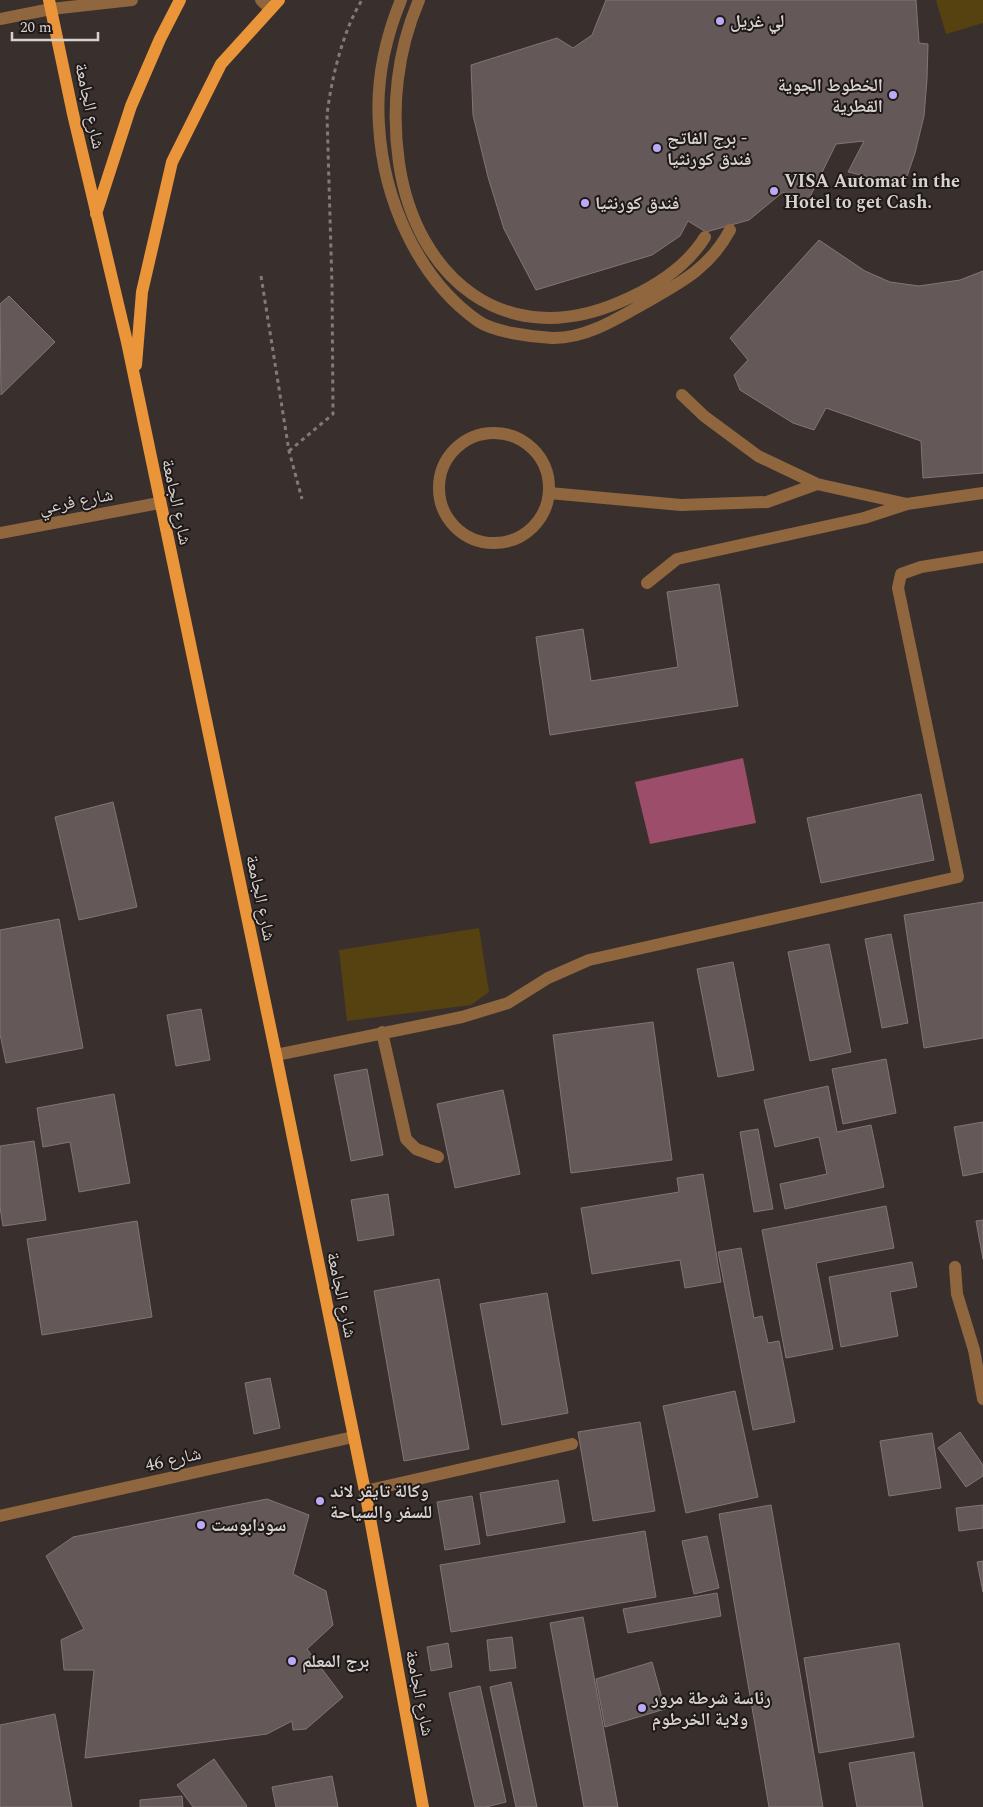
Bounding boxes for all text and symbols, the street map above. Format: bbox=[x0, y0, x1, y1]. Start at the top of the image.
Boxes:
place label: لي غريل bbox=[730, 8, 785, 35]
scale bar bbox=[12, 10, 99, 42]
marker: لي غريل bbox=[714, 15, 726, 27]
text: 20 m bbox=[20, 16, 52, 39]
street label: شارع الجامعة bbox=[67, 61, 112, 152]
place label: الخطوط الجوية القطرية bbox=[778, 72, 883, 120]
marker: الخطوط الجوية القطرية bbox=[887, 89, 899, 101]
place label: برج الفاتح - فندق كورنثيا bbox=[667, 125, 752, 173]
marker: برج الفاتح - فندق كورنثيا bbox=[651, 142, 663, 154]
place label: VISA Automat in the Hotel to get Cash. bbox=[784, 168, 960, 216]
marker: VISA Automat in the Hotel to get Cash. bbox=[768, 185, 780, 197]
place label: فندق كورنثيا bbox=[595, 190, 680, 217]
marker: فندق كورنثيا bbox=[579, 197, 591, 209]
street label: شارع الجامعة bbox=[154, 457, 199, 548]
street label: شارع فرعي bbox=[37, 481, 116, 522]
street label: شارع الجامعة bbox=[238, 853, 283, 944]
street label: شارع الجامعة bbox=[319, 1250, 364, 1341]
street label: شارع 46 bbox=[142, 1440, 204, 1479]
place label: وكالة تايقر لاند للسفر والسياحة bbox=[330, 1478, 432, 1526]
marker: وكالة تايقر لاند للسفر والسياحة bbox=[314, 1495, 326, 1507]
place label: سودابوست bbox=[211, 1512, 286, 1539]
marker: سودابوست bbox=[195, 1519, 207, 1531]
place label: برج المعلم bbox=[302, 1648, 369, 1675]
street label: شارع الجامعة bbox=[398, 1648, 441, 1738]
marker: برج المعلم bbox=[286, 1655, 298, 1667]
place label: رئاسة شرطة مرور ولاية الخرطوم bbox=[651, 1685, 771, 1733]
marker: رئاسة شرطة مرور ولاية الخرطوم bbox=[636, 1702, 648, 1714]

